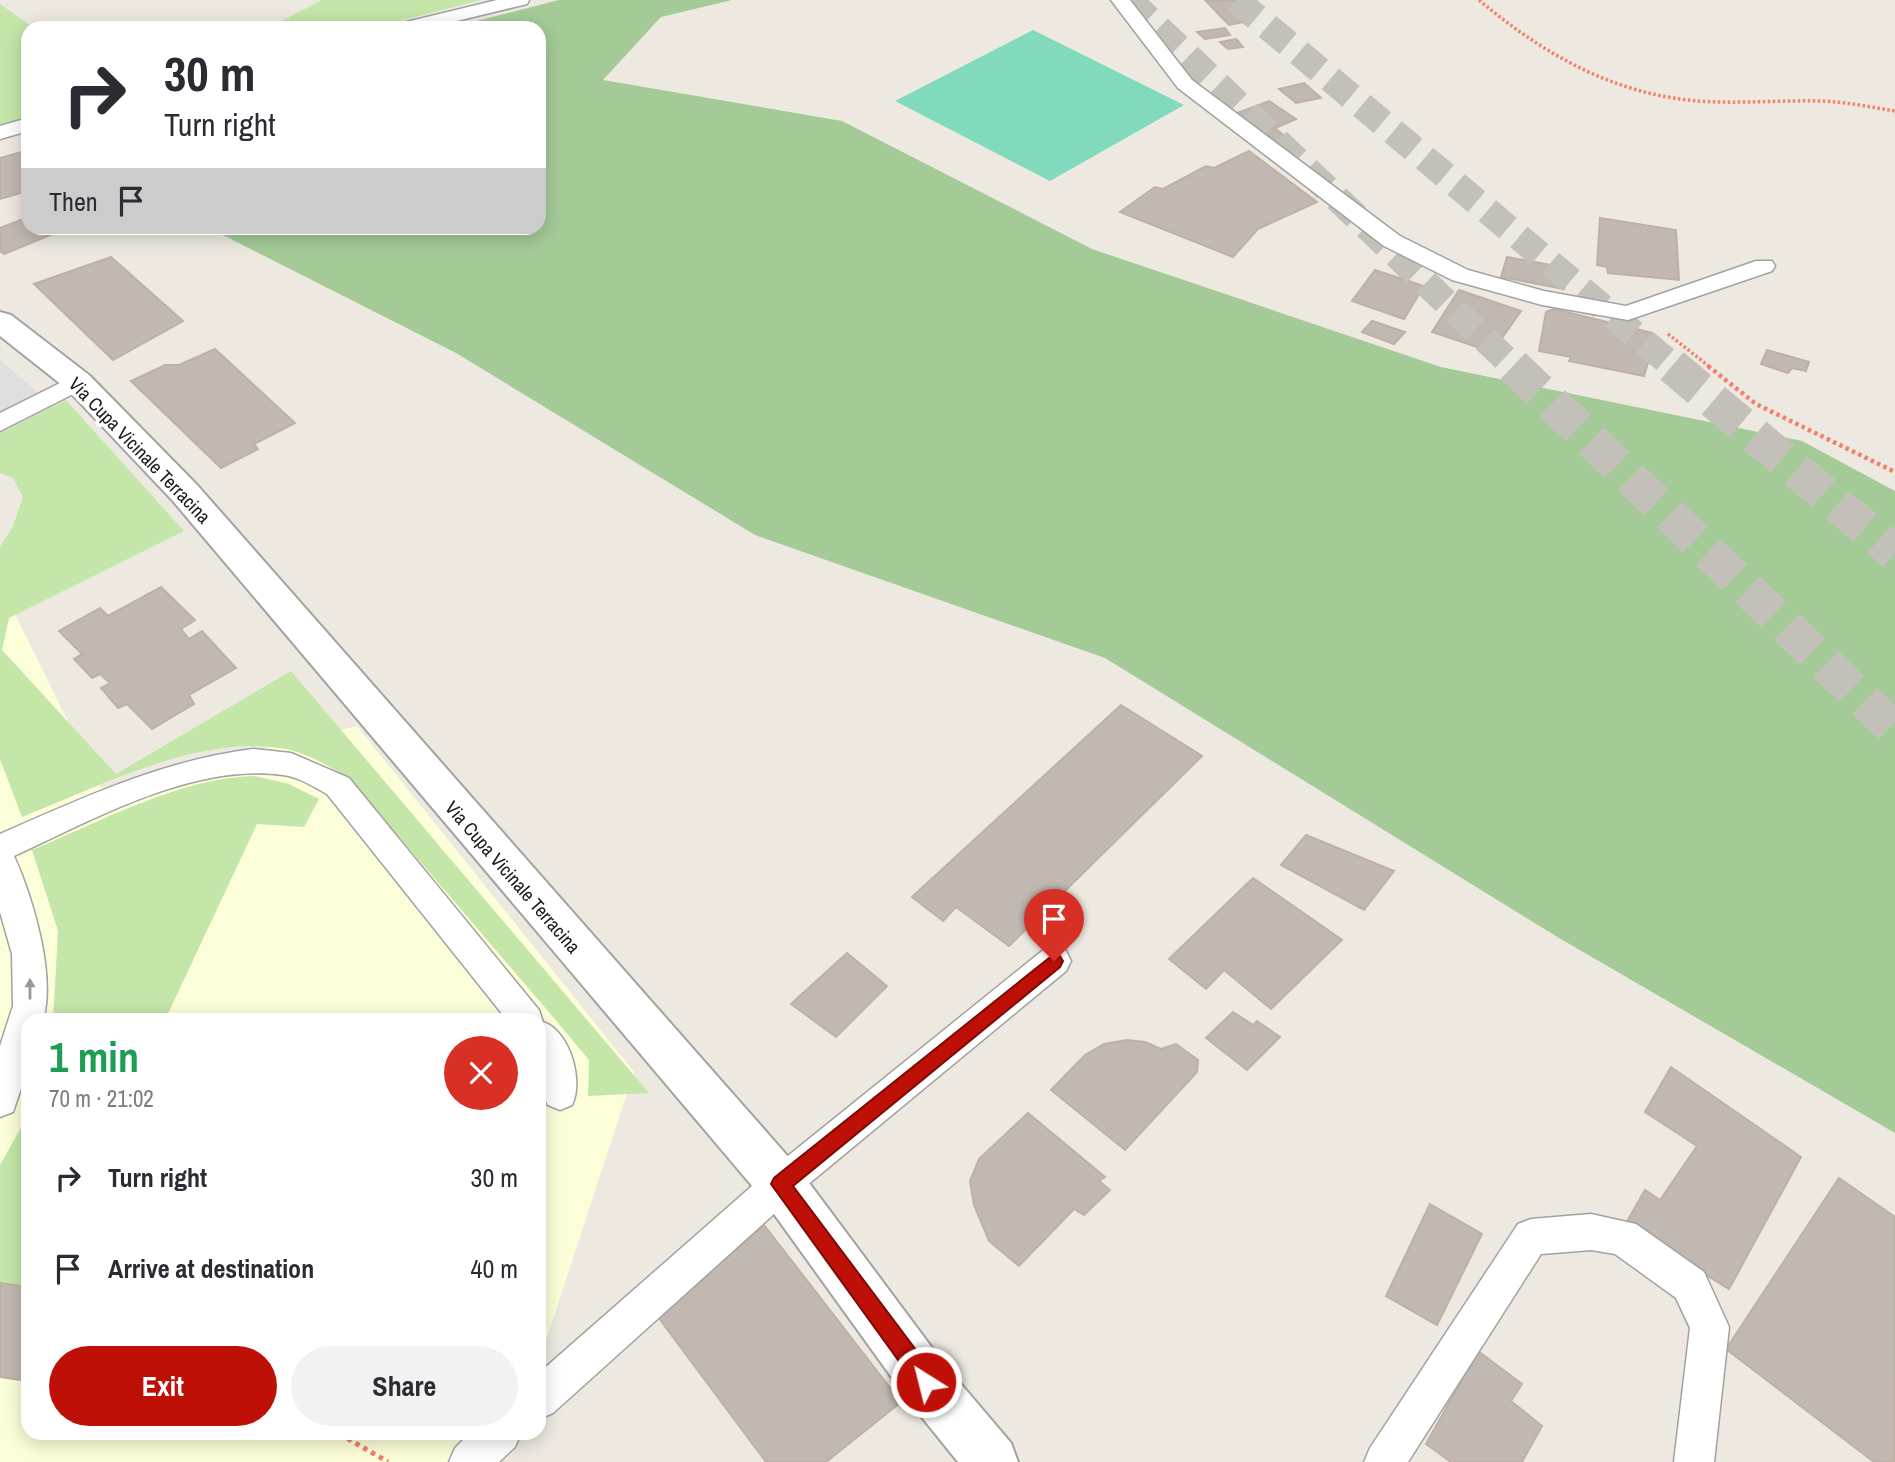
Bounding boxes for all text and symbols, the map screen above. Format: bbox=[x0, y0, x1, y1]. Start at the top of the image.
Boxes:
text: 30 m bbox=[164, 40, 256, 106]
icon: right bbox=[49, 49, 140, 140]
text: Turn right bbox=[164, 103, 276, 146]
icon: arrive bbox=[112, 182, 150, 220]
text: Then bbox=[49, 184, 98, 219]
street label: Via Cupa Vicinale Terracina bbox=[63, 371, 217, 529]
street label: Via Cupa Vicinale Terracina bbox=[440, 795, 587, 959]
pin bbox=[1024, 889, 1084, 961]
icon: arrive bbox=[1035, 900, 1073, 938]
one-way arrow bbox=[24, 978, 35, 1000]
text: 1 min bbox=[49, 1029, 139, 1085]
button: close bbox=[444, 1036, 518, 1110]
text: 70 m · 21:02 bbox=[49, 1083, 154, 1114]
icon: right bbox=[49, 1159, 87, 1197]
text: Turn right bbox=[108, 1160, 207, 1195]
text: 30 m bbox=[471, 1160, 518, 1195]
icon: arrive bbox=[49, 1250, 87, 1288]
text: Arrive at destination bbox=[108, 1251, 314, 1286]
text: 40 m bbox=[471, 1251, 518, 1286]
position arrow bbox=[889, 1345, 963, 1419]
button: Exit bbox=[49, 1346, 277, 1426]
button: Share bbox=[291, 1346, 518, 1426]

